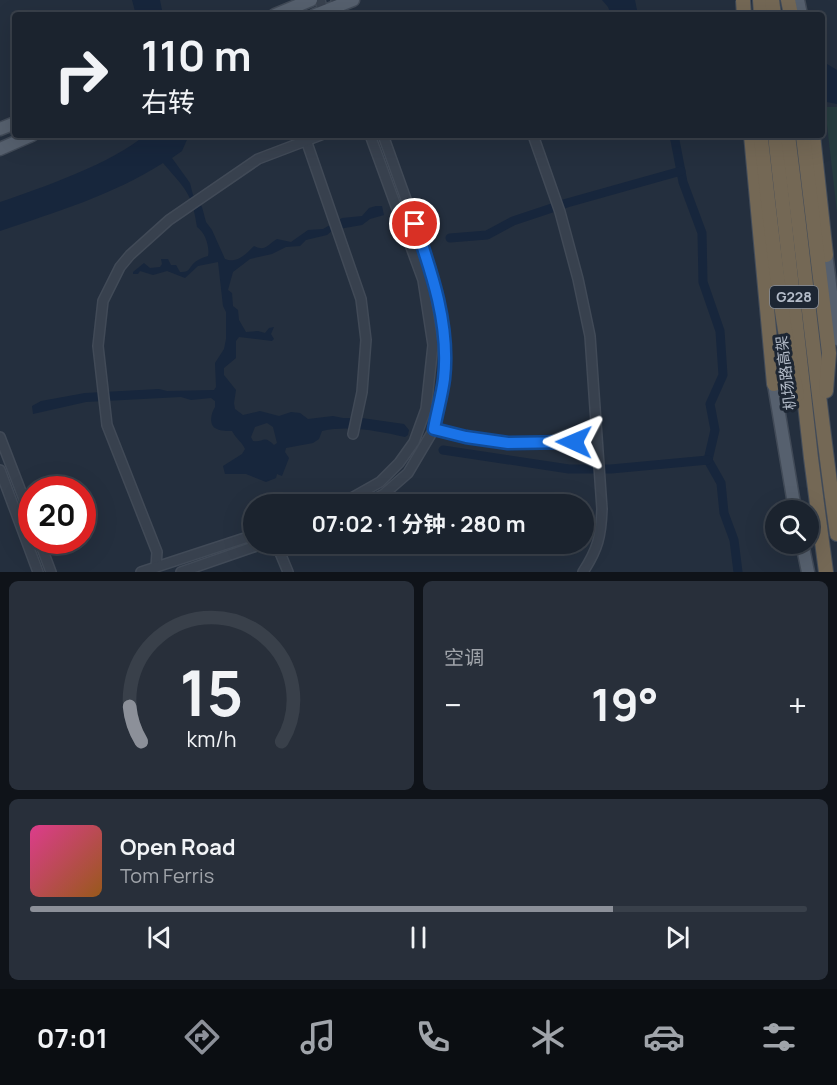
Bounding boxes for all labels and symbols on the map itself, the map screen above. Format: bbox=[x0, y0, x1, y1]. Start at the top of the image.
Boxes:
pin bbox=[389, 198, 440, 249]
road number: G228 bbox=[770, 286, 818, 308]
street label: 机场路高架 bbox=[771, 335, 800, 412]
position arrow bbox=[542, 410, 606, 474]
speed limit sign: 20 bbox=[18, 476, 96, 554]

